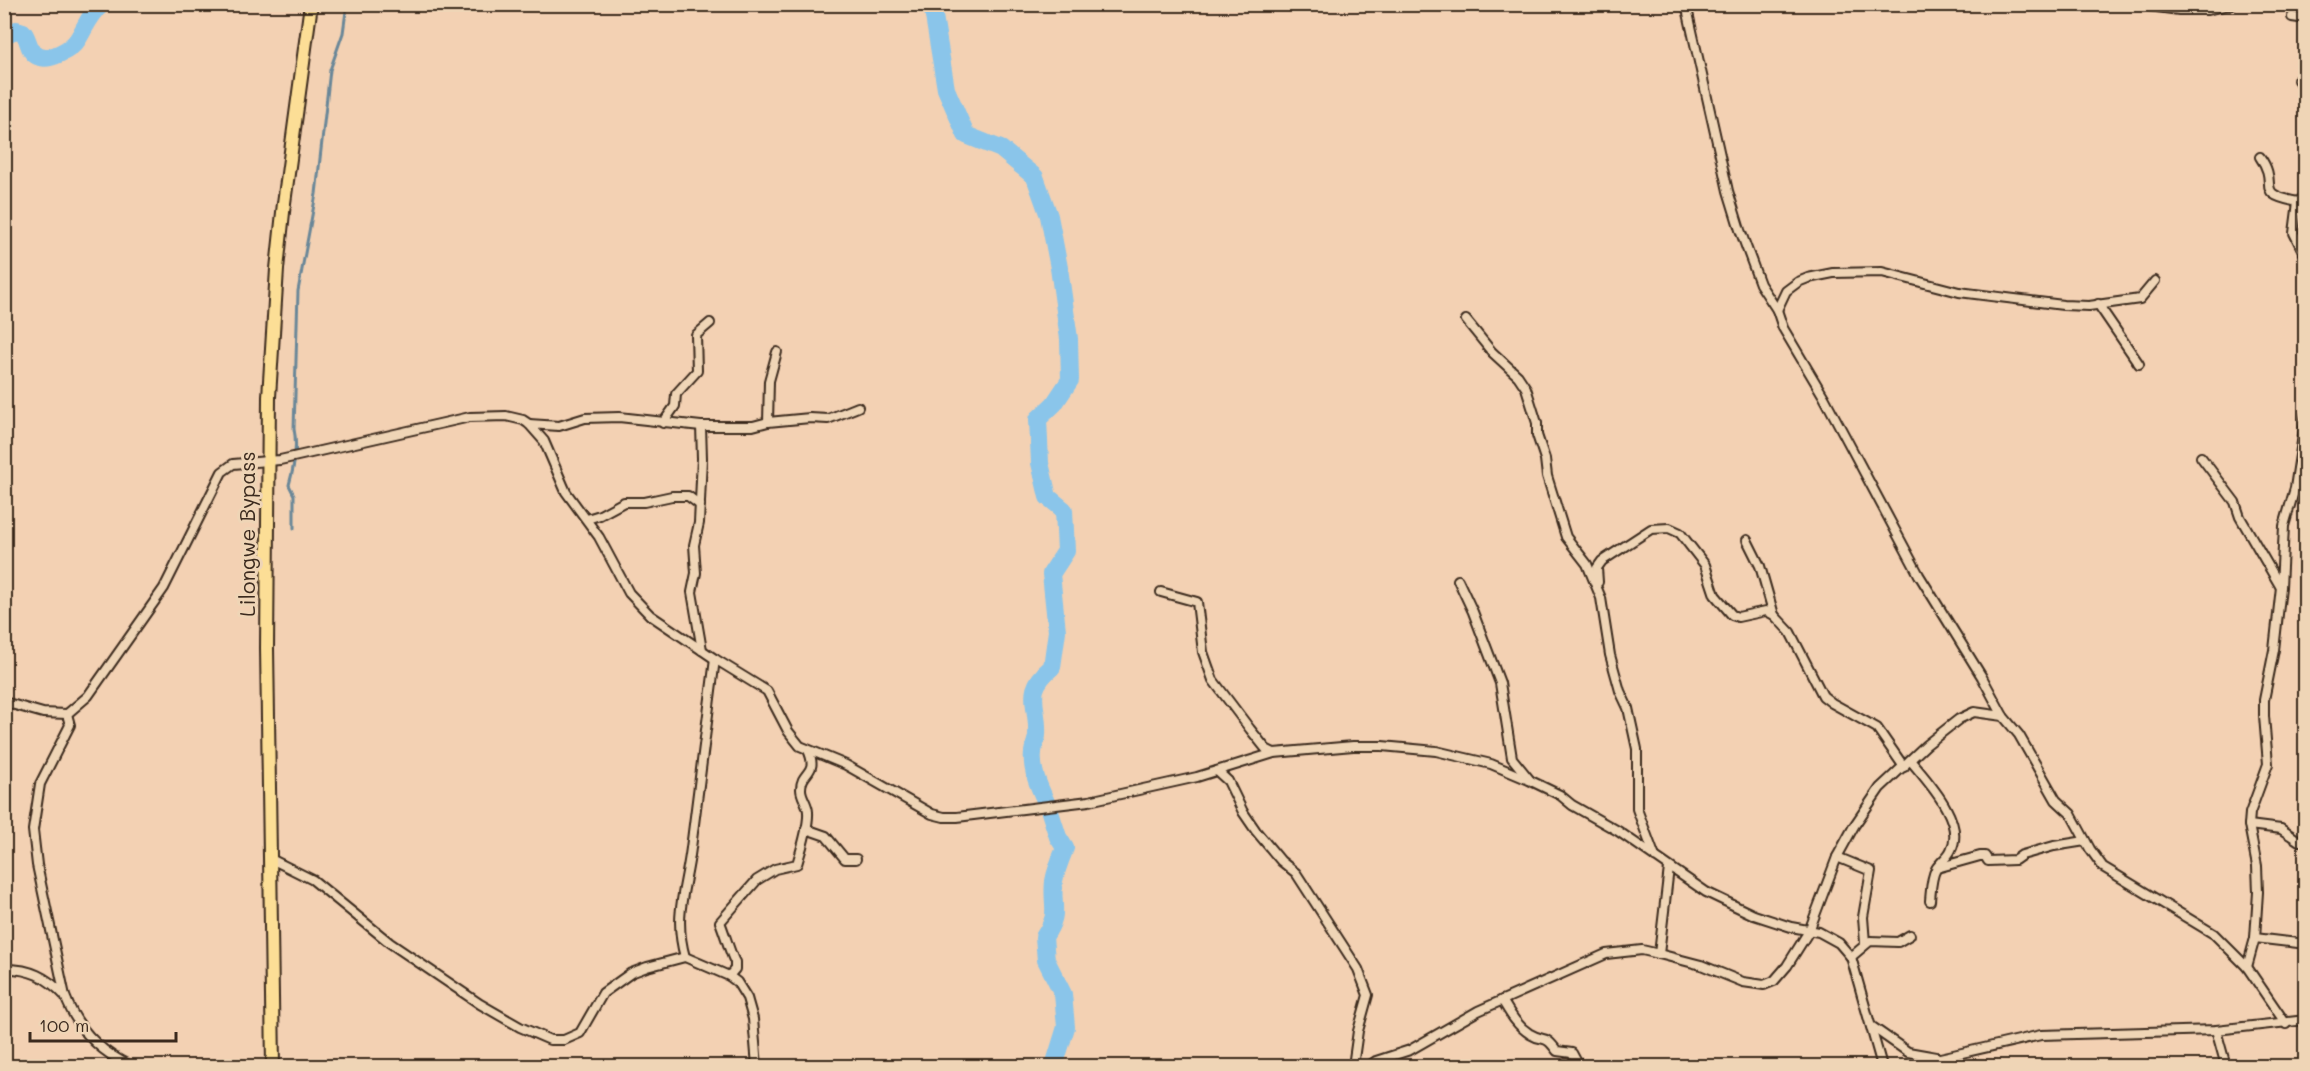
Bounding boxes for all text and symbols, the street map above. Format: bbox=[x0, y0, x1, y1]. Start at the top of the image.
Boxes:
street label: Lilongwe Bypass bbox=[233, 451, 260, 617]
scale bar bbox=[30, 1005, 176, 1043]
text: 100 m bbox=[39, 1013, 89, 1037]

